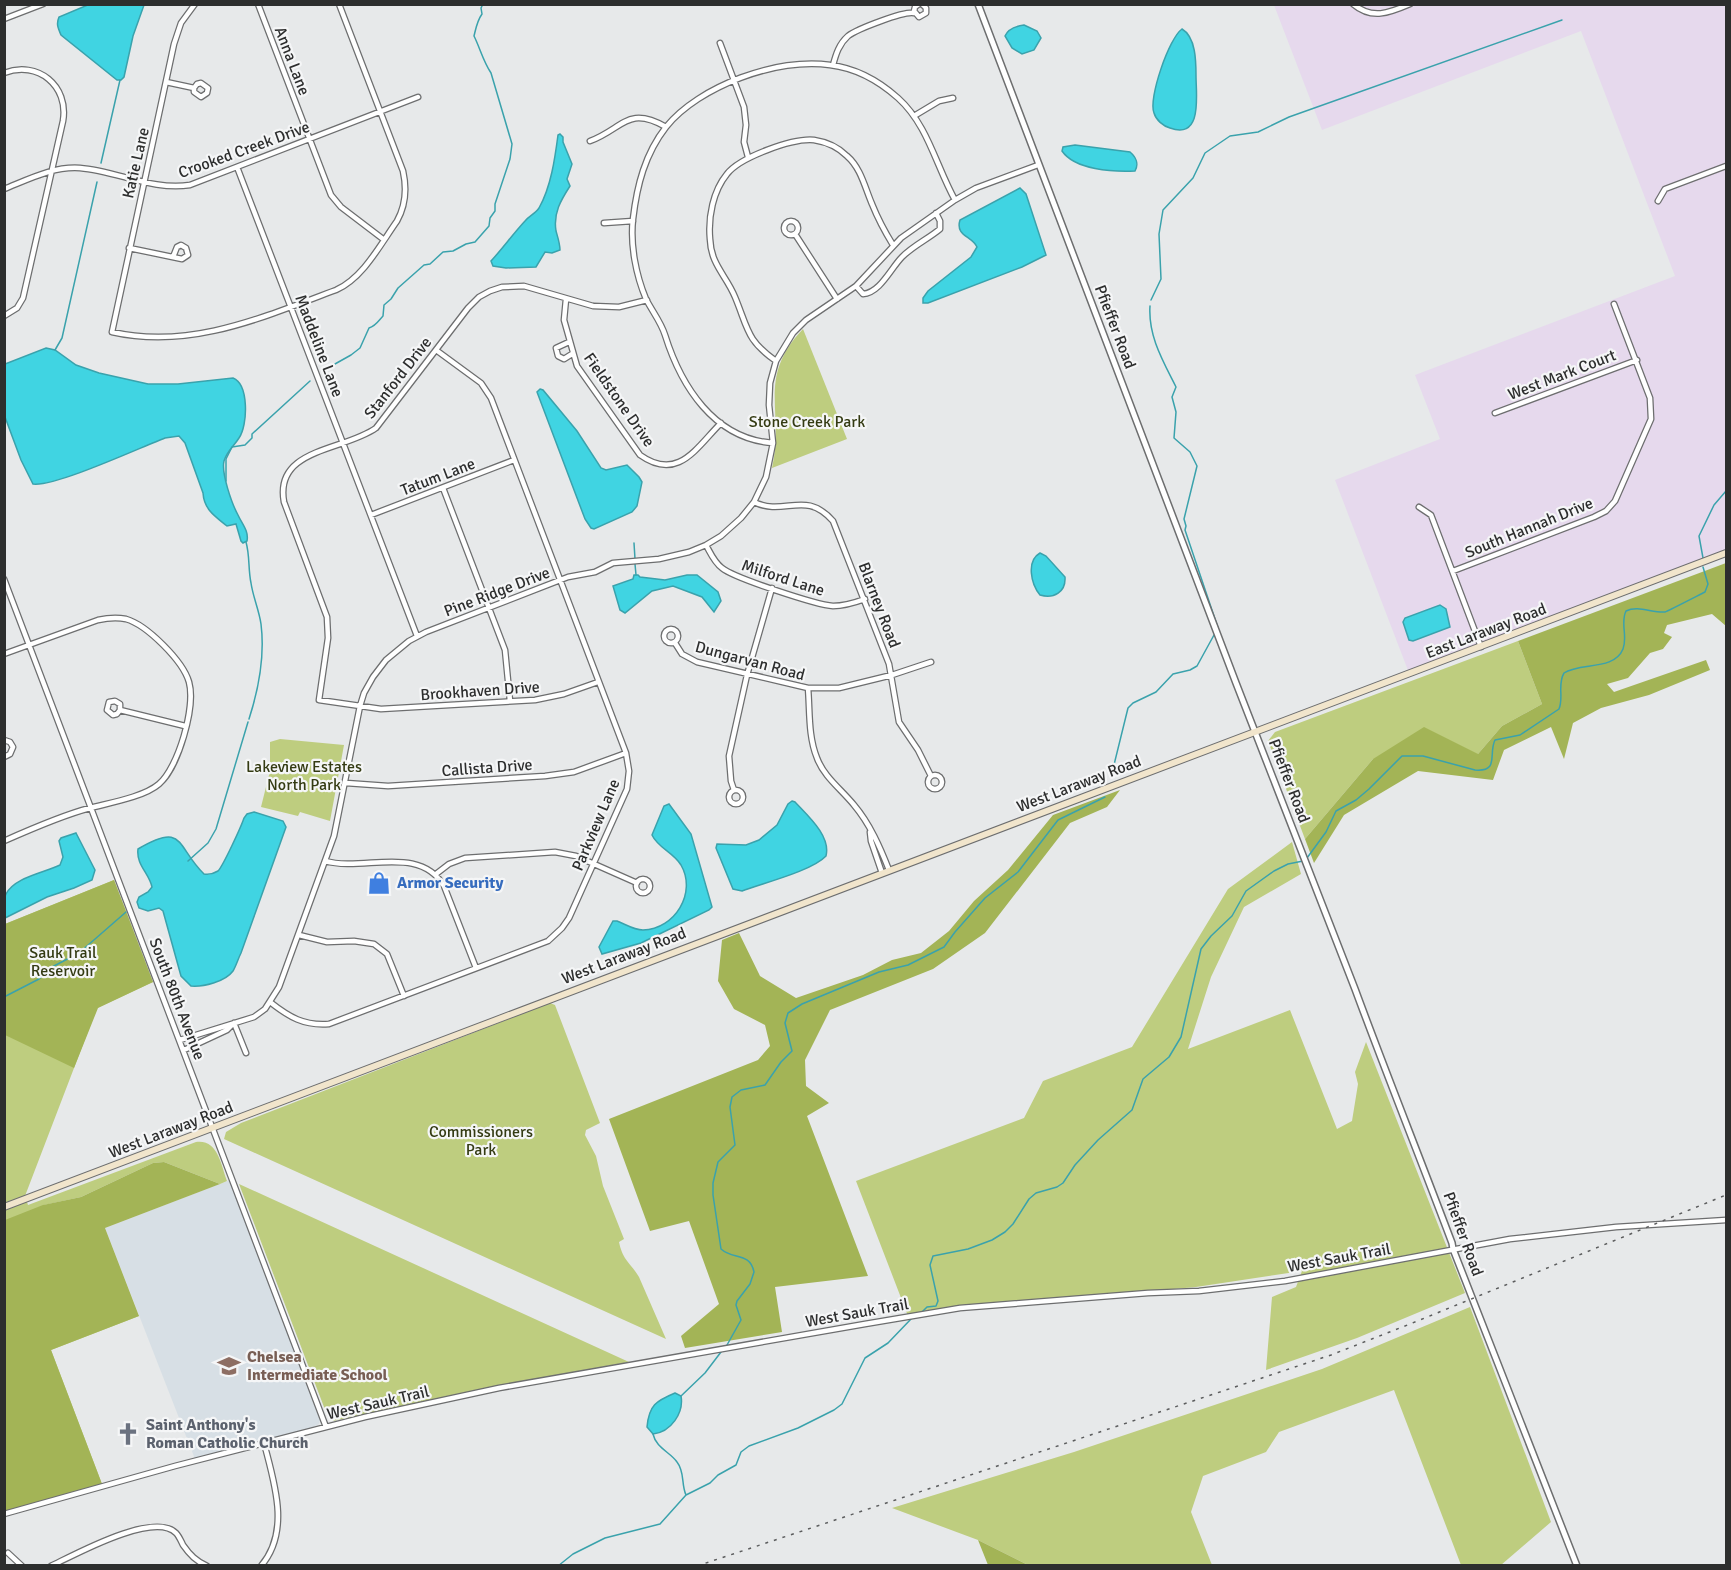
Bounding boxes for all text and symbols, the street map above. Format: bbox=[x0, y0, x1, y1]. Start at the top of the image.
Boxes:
street label: Anna Lane bbox=[270, 24, 314, 98]
street label: Crooked Creek Drive bbox=[176, 117, 312, 183]
street label: Katie Lane bbox=[118, 126, 154, 200]
street label: Pfieffer Road bbox=[1090, 282, 1140, 372]
street label: Maddeline Lane bbox=[290, 292, 348, 400]
street label: Stanford Drive bbox=[360, 333, 436, 423]
street label: West Mark Court bbox=[1505, 345, 1619, 405]
street label: Fieldstone Drive bbox=[579, 349, 659, 451]
park label: Stone Creek Park bbox=[749, 412, 865, 432]
street label: Tatum Lane bbox=[398, 454, 478, 500]
street label: South Hannah Drive bbox=[1462, 493, 1596, 563]
street label: Milford Lane bbox=[739, 555, 827, 601]
street label: Blarney Road bbox=[854, 559, 904, 651]
street label: Pine Ridge Drive bbox=[441, 563, 553, 621]
street label: East Laraway Road bbox=[1423, 599, 1549, 663]
street label: Dungarvan Road bbox=[693, 637, 807, 685]
street label: Brookhaven Drive bbox=[420, 677, 540, 705]
street label: Pfieffer Road bbox=[1264, 736, 1314, 826]
street label: West Laraway Road bbox=[1014, 751, 1144, 817]
street label: Callista Drive bbox=[441, 755, 533, 781]
park label: Lakeview Estates North Park bbox=[246, 757, 362, 795]
street label: Parkview Lane bbox=[568, 776, 624, 874]
shop icon: Armor Security bbox=[366, 870, 392, 896]
place label: Armor Security bbox=[397, 873, 503, 893]
street label: West Laraway Road bbox=[559, 923, 689, 989]
street label: South 80th Avenue bbox=[145, 935, 209, 1063]
park label: Sauk Trail Reservoir bbox=[29, 943, 97, 981]
street label: West Laraway Road bbox=[106, 1097, 236, 1163]
park label: Commissioners Park bbox=[429, 1122, 533, 1160]
street label: Pfieffer Road bbox=[1439, 1189, 1487, 1279]
street label: West Sauk Trail bbox=[1286, 1239, 1392, 1277]
street label: West Sauk Trail bbox=[804, 1294, 910, 1332]
place label: Chelsea Intermediate School bbox=[247, 1347, 388, 1385]
school or university icon: Chelsea Intermediate School bbox=[216, 1353, 242, 1379]
street label: West Sauk Trail bbox=[325, 1381, 431, 1424]
place label: Saint Anthony's Roman Catholic Church bbox=[146, 1415, 309, 1453]
church icon: Saint Anthony's Roman Catholic Church bbox=[115, 1421, 141, 1447]

